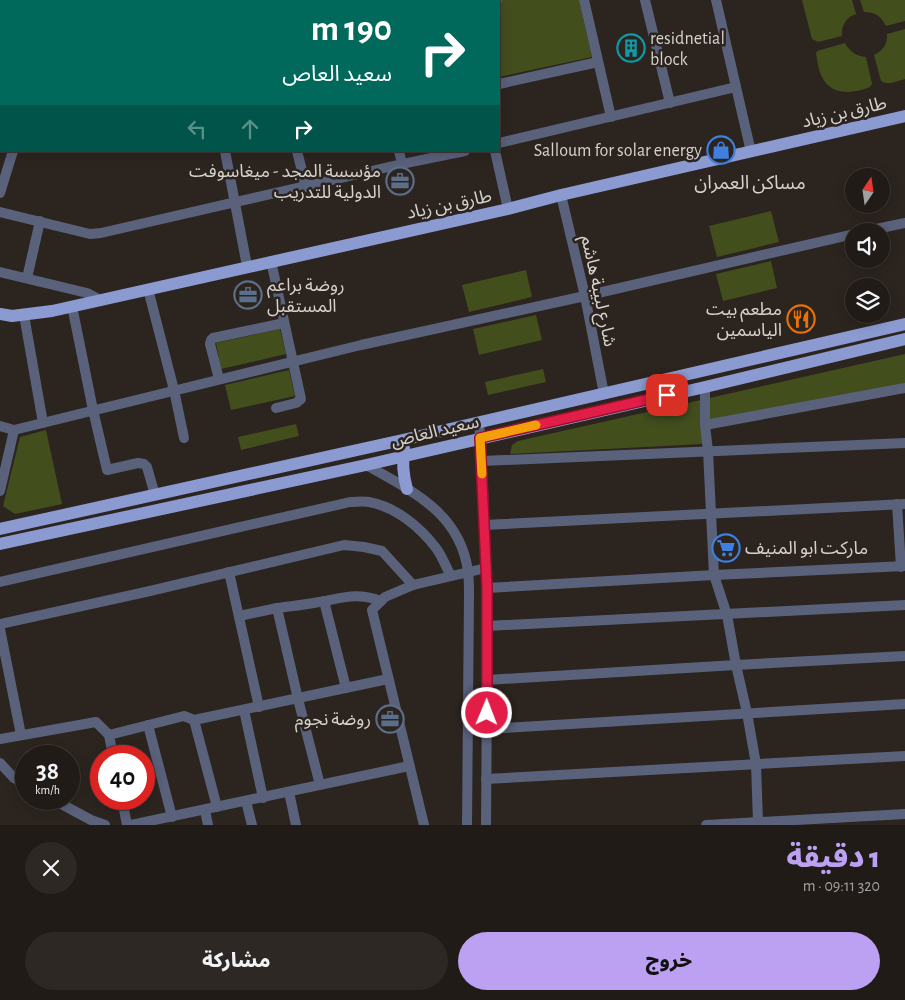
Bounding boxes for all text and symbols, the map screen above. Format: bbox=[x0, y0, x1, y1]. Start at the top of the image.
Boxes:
text: 190 m bbox=[311, 12, 392, 47]
icon: right bbox=[410, 20, 475, 85]
place label: residnetial block bbox=[650, 30, 725, 69]
building icon: residnetial block bbox=[616, 33, 646, 63]
text: سعيد العاص bbox=[282, 63, 392, 85]
street label: طارق بن زياد bbox=[800, 94, 889, 132]
icon: left bbox=[183, 115, 211, 143]
icon: ahead bbox=[236, 115, 264, 143]
icon: right bbox=[289, 115, 317, 143]
shop icon: Salloum for solar energy bbox=[706, 135, 736, 165]
place label: Salloum for solar energy bbox=[534, 142, 702, 160]
place label: مؤسسة المجد - ميغاسوفت الدولية للتدريب bbox=[189, 163, 381, 203]
office icon: مؤسسة المجد - ميغاسوفت الدولية للتدريب bbox=[385, 166, 415, 196]
north arrow bbox=[845, 168, 890, 212]
map controls bbox=[845, 168, 890, 323]
district label: مساكن العمران bbox=[694, 174, 806, 194]
street label: طارق بن زياد bbox=[405, 187, 494, 224]
button: sound bbox=[845, 223, 890, 268]
street label: شارع لبيبة هاشم bbox=[574, 234, 619, 349]
place label: روضة براعم المستقبل bbox=[267, 277, 345, 317]
button: layers bbox=[845, 278, 890, 323]
office icon: روضة براعم المستقبل bbox=[233, 280, 263, 310]
place label: مطعم بيت الياسمين bbox=[706, 301, 782, 341]
restaurant icon: مطعم بيت الياسمين bbox=[786, 304, 816, 334]
pin bbox=[646, 374, 688, 416]
icon: arrive bbox=[653, 381, 681, 409]
street label: سعيد العاص bbox=[389, 413, 481, 452]
supermarket icon: ماركت ابو المنيف bbox=[711, 533, 741, 563]
place label: ماركت ابو المنيف bbox=[745, 540, 868, 559]
position arrow bbox=[460, 686, 512, 738]
office icon: روضة نجوم bbox=[375, 704, 405, 734]
place label: روضة نجوم bbox=[295, 711, 371, 733]
speed limit sign: 40 bbox=[90, 745, 155, 810]
text: 38 bbox=[36, 759, 59, 784]
text: km/h bbox=[35, 784, 60, 796]
button: close bbox=[25, 842, 77, 894]
text: 1 دقيقة bbox=[786, 843, 880, 873]
text: 320 m · 09:11 bbox=[803, 878, 880, 894]
button: مشاركة bbox=[25, 932, 448, 990]
button: خروج bbox=[458, 932, 880, 990]

